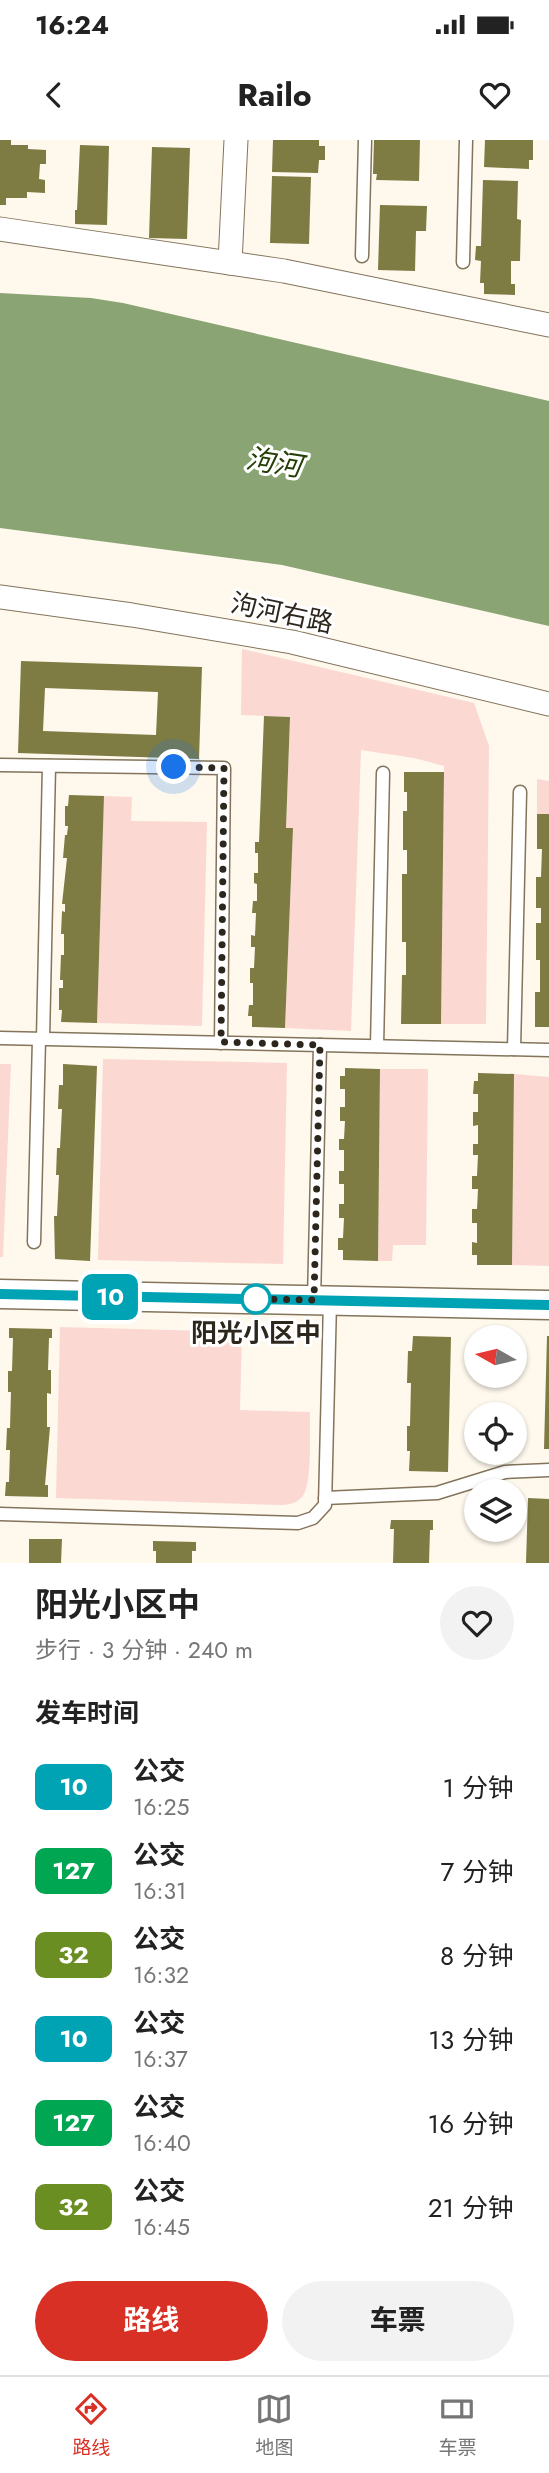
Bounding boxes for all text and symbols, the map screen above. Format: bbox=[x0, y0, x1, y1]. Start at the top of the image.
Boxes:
text: 16:24 bbox=[35, 6, 109, 44]
text: Railo bbox=[237, 72, 312, 118]
icon: back bbox=[35, 76, 73, 114]
icon: heart bbox=[476, 76, 514, 114]
water label: 泃河 bbox=[243, 438, 310, 488]
street label: 泃河右路 bbox=[227, 584, 337, 642]
your location bbox=[156, 749, 191, 784]
line badge: 10 bbox=[78, 1274, 142, 1320]
text: 10 bbox=[96, 1279, 124, 1314]
marker: 阳光小区中 bbox=[241, 1284, 271, 1314]
place label: 阳光小区中 bbox=[191, 1314, 321, 1352]
north arrow bbox=[464, 1325, 527, 1388]
map controls bbox=[464, 1325, 527, 1542]
button: locate bbox=[464, 1402, 527, 1465]
button: layers bbox=[464, 1479, 527, 1542]
text: 阳光小区中 bbox=[35, 1581, 200, 1628]
button: heart bbox=[440, 1586, 514, 1660]
text: 步行 · 3 分钟 · 240 m bbox=[35, 1633, 253, 1667]
text: 发车时间 bbox=[35, 1694, 139, 1732]
text: 公交 bbox=[133, 1752, 185, 1790]
text: 10 bbox=[59, 1769, 88, 1804]
text: 1 分钟 bbox=[442, 1769, 514, 1807]
text: 16:25 bbox=[133, 1790, 190, 1824]
text: 公交 bbox=[133, 1836, 185, 1874]
text: 127 bbox=[52, 1853, 95, 1888]
text: 7 分钟 bbox=[441, 1853, 514, 1891]
text: 16:31 bbox=[133, 1874, 186, 1908]
text: 公交 bbox=[133, 1920, 185, 1958]
text: 32 bbox=[58, 1937, 89, 1972]
text: 8 分钟 bbox=[440, 1937, 514, 1975]
text: 16:32 bbox=[133, 1958, 189, 1992]
text: 公交 bbox=[133, 2004, 185, 2042]
text: 10 bbox=[59, 2021, 88, 2056]
text: 13 分钟 bbox=[428, 2021, 514, 2059]
text: 16:37 bbox=[133, 2042, 188, 2076]
text: 公交 bbox=[133, 2088, 185, 2126]
text: 127 bbox=[52, 2105, 95, 2140]
text: 16 分钟 bbox=[428, 2105, 514, 2143]
text: 16:40 bbox=[133, 2126, 191, 2160]
text: 公交 bbox=[133, 2172, 185, 2210]
text: 32 bbox=[58, 2189, 89, 2224]
text: 21 分钟 bbox=[428, 2189, 514, 2227]
text: 16:45 bbox=[133, 2210, 190, 2244]
button: 路线 bbox=[35, 2281, 268, 2361]
button: 车票 bbox=[282, 2281, 514, 2361]
tab: 路线 bbox=[72, 2390, 111, 2461]
tab: 地图 bbox=[255, 2390, 294, 2461]
tab: 车票 bbox=[438, 2390, 477, 2461]

